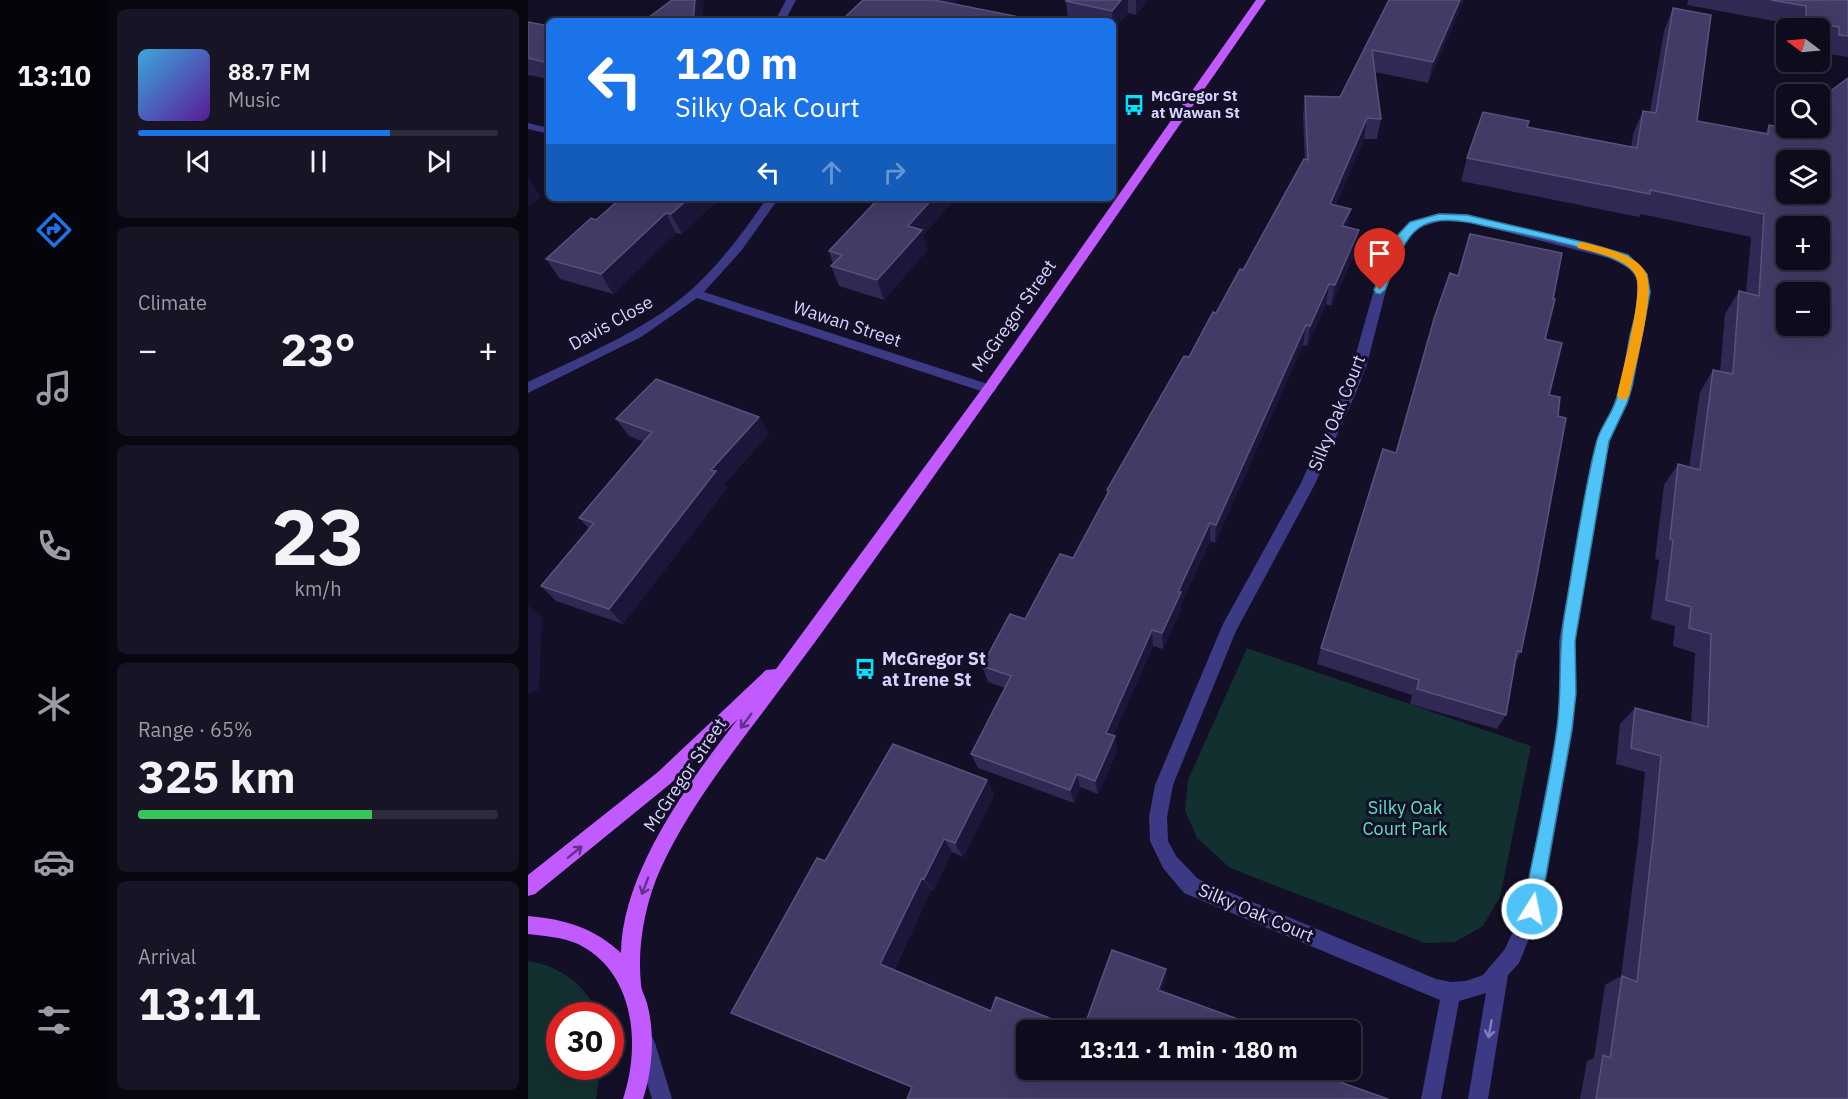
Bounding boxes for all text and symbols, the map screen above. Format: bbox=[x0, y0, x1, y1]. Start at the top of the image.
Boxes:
north arrow bbox=[1776, 18, 1830, 72]
map controls bbox=[1776, 18, 1830, 336]
text: 120 m bbox=[675, 36, 798, 91]
icon: left bbox=[576, 42, 654, 120]
text: 88.7 FM bbox=[228, 57, 311, 86]
text: 13:10 bbox=[17, 58, 91, 93]
button: search bbox=[1776, 84, 1830, 138]
text: Music bbox=[228, 86, 280, 113]
place label: McGregor St at Wawan St bbox=[1151, 86, 1240, 122]
text: Silky Oak Court bbox=[675, 89, 860, 124]
bus stop icon: McGregor St at Wawan St bbox=[1122, 93, 1146, 117]
icon: previous bbox=[182, 145, 215, 178]
icon: pause bbox=[302, 145, 335, 178]
icon: next bbox=[422, 145, 455, 178]
button: layers bbox=[1776, 150, 1830, 204]
icon: left bbox=[752, 156, 785, 189]
icon: ahead bbox=[815, 156, 848, 189]
icon: right bbox=[878, 156, 911, 189]
icon: directions bbox=[33, 209, 75, 251]
button: + bbox=[1776, 216, 1830, 270]
pin bbox=[1354, 228, 1405, 290]
icon: arrive bbox=[1363, 237, 1396, 270]
street label: McGregor Street bbox=[966, 255, 1061, 376]
button: − bbox=[1776, 282, 1830, 336]
text: Climate bbox=[138, 289, 207, 316]
street label: Davis Close bbox=[565, 290, 657, 355]
street label: Wawan Street bbox=[790, 295, 904, 352]
text: 23° bbox=[280, 320, 356, 378]
text: − bbox=[138, 328, 158, 371]
text: + bbox=[478, 328, 498, 371]
street label: Silky Oak Court bbox=[1303, 351, 1370, 474]
icon: music bbox=[33, 367, 75, 409]
text: 23 bbox=[271, 485, 365, 586]
icon: phone bbox=[33, 525, 75, 567]
text: km/h bbox=[294, 575, 342, 602]
place label: McGregor St at Irene St bbox=[882, 647, 986, 691]
bus stop icon: McGregor St at Irene St bbox=[853, 657, 877, 681]
icon: climate bbox=[33, 683, 75, 725]
street label: McGregor Street bbox=[638, 713, 731, 836]
one-way arrow bbox=[740, 713, 753, 729]
text: Range · 65% bbox=[138, 716, 253, 743]
text: 325 km bbox=[138, 747, 296, 805]
park label: Silky Oak Court Park bbox=[1362, 796, 1448, 840]
icon: car bbox=[33, 841, 75, 883]
one-way arrow bbox=[566, 845, 582, 858]
one-way arrow bbox=[639, 877, 650, 895]
position arrow bbox=[1500, 877, 1564, 941]
street label: Silky Oak Court bbox=[1195, 878, 1317, 947]
text: Arrival bbox=[138, 943, 196, 970]
text: 13:11 bbox=[138, 974, 261, 1032]
icon: filters bbox=[33, 999, 75, 1041]
speed limit sign: 30 bbox=[546, 1002, 624, 1080]
one-way arrow bbox=[1484, 1019, 1495, 1039]
text: 13:11 · 1 min · 180 m bbox=[1079, 1035, 1298, 1064]

